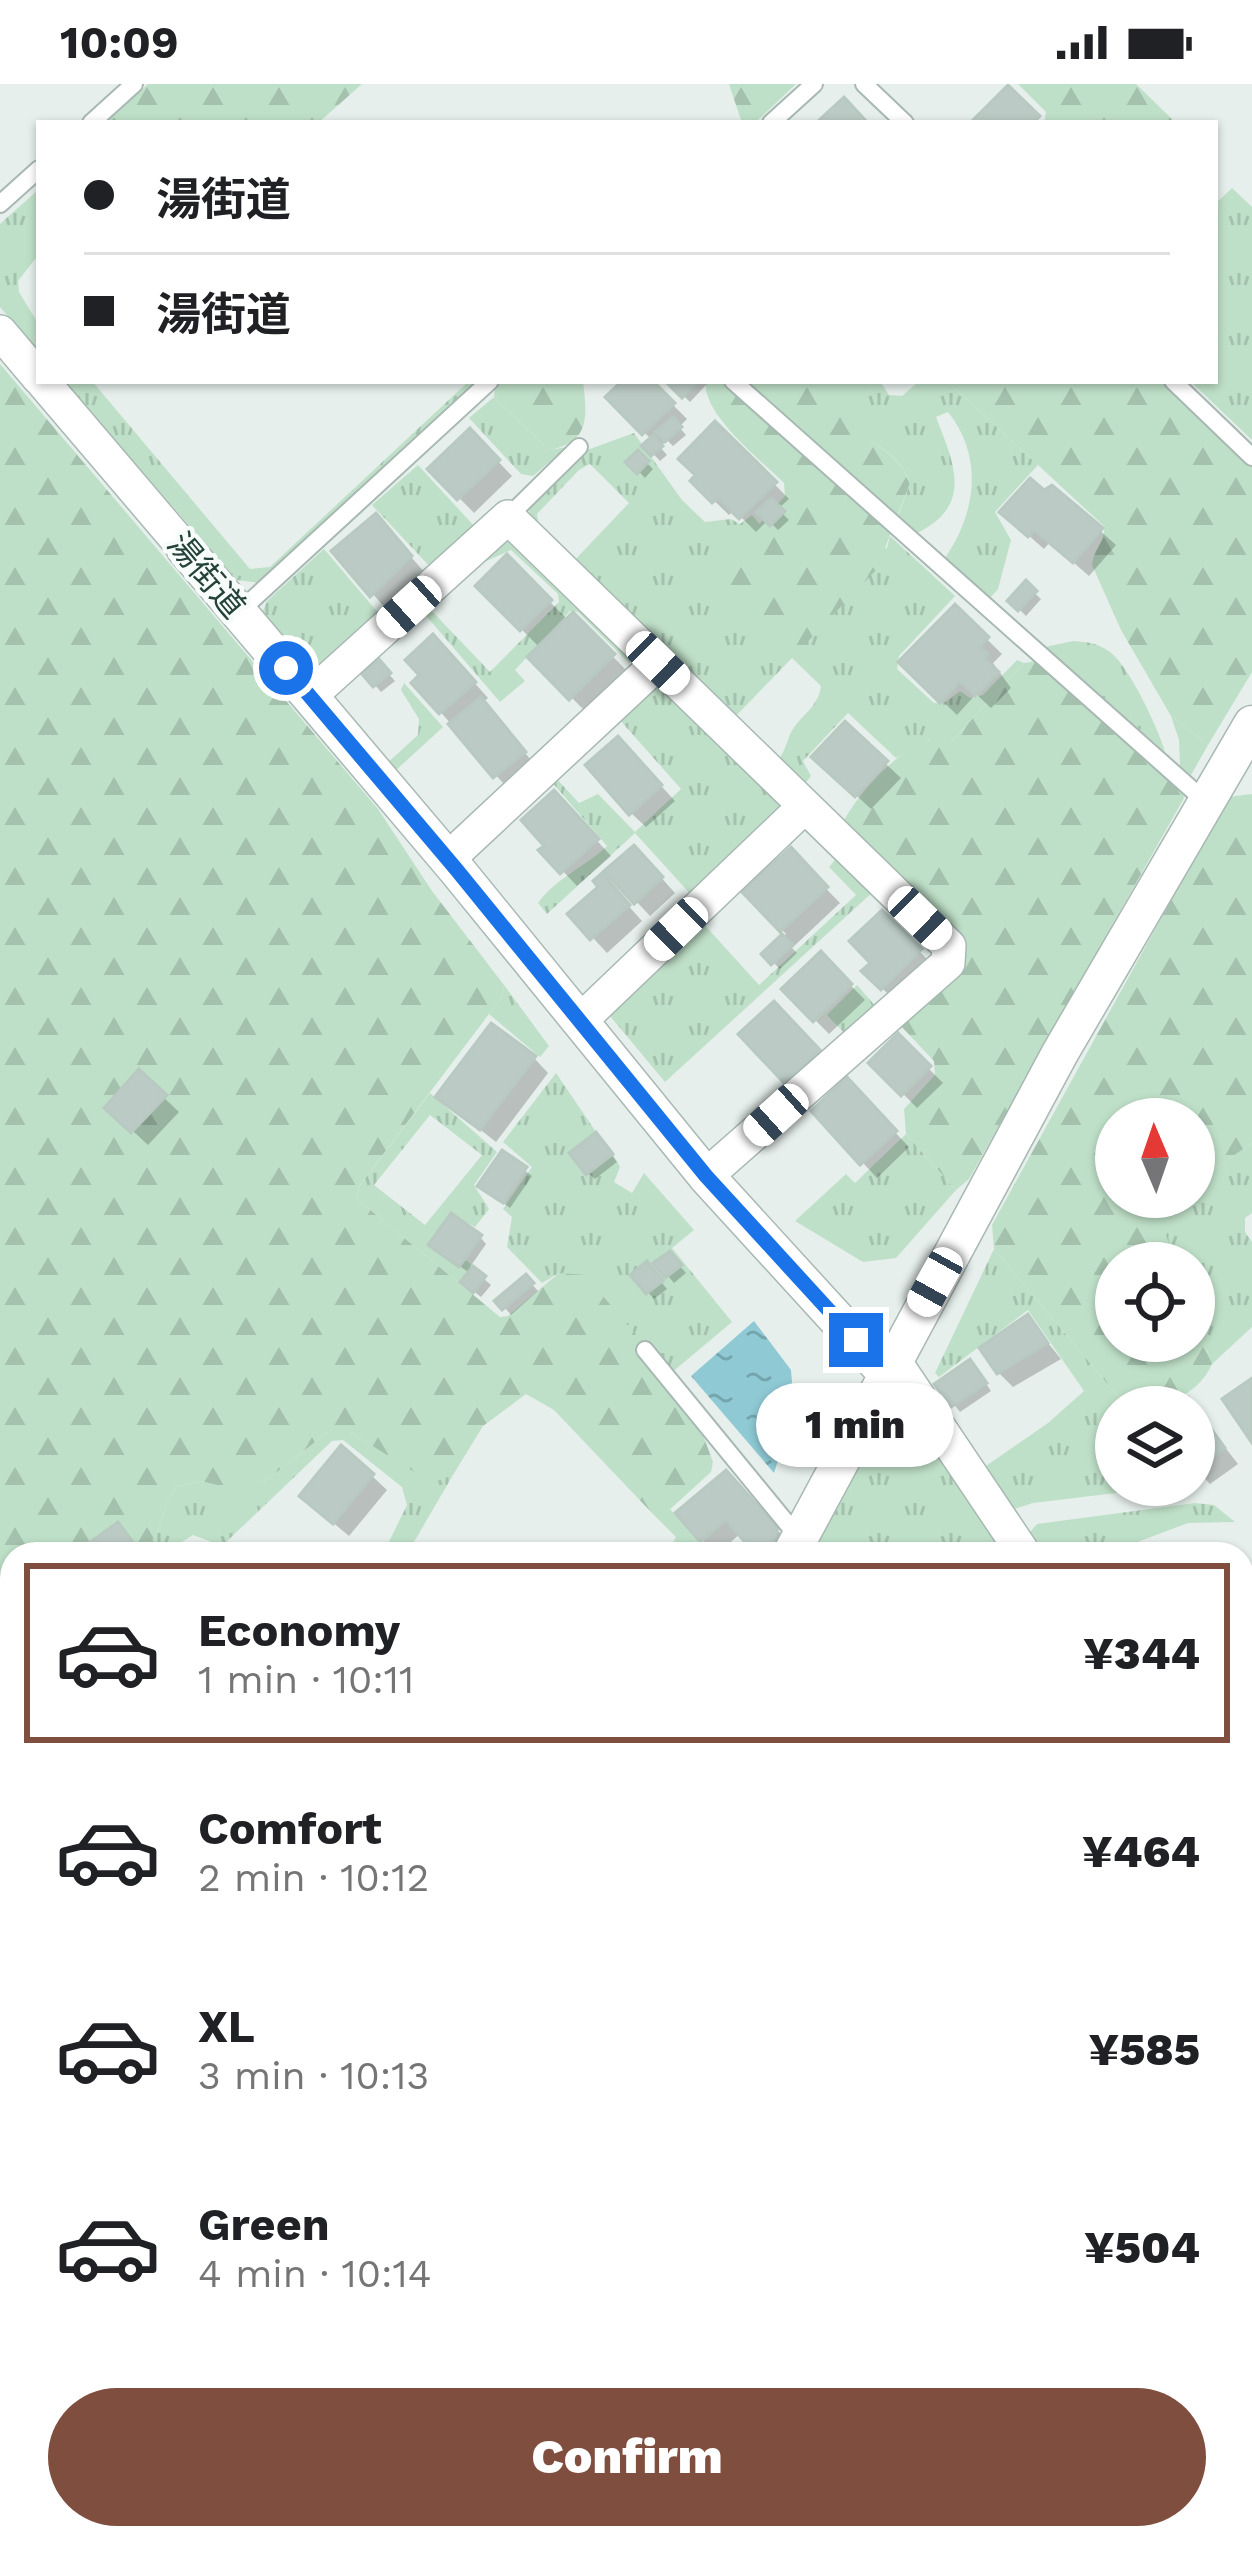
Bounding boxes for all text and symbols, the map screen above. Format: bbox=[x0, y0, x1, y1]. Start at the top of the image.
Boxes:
text: 10:09 bbox=[60, 16, 179, 69]
text: 湯街道 bbox=[156, 173, 291, 226]
text: 湯街道 bbox=[156, 288, 291, 341]
street label: 湯街道 bbox=[160, 525, 253, 626]
car bbox=[370, 570, 448, 644]
car bbox=[620, 625, 696, 701]
route start bbox=[259, 641, 313, 695]
car bbox=[882, 880, 958, 956]
car bbox=[638, 891, 714, 967]
car bbox=[737, 1078, 815, 1152]
north arrow bbox=[1095, 1098, 1215, 1218]
map controls bbox=[1095, 1098, 1215, 1506]
car bbox=[902, 1242, 968, 1322]
button: locate bbox=[1095, 1242, 1215, 1362]
route end bbox=[829, 1313, 883, 1367]
callout: 1 min bbox=[757, 1382, 955, 1466]
button: layers bbox=[1095, 1386, 1215, 1506]
text: 1 min bbox=[805, 1402, 905, 1447]
icon: car bbox=[54, 1599, 162, 1707]
text: Economy bbox=[198, 1604, 400, 1657]
text: ¥344 bbox=[1083, 1627, 1200, 1680]
text: 1 min · 10:11 bbox=[198, 1657, 414, 1702]
icon: car bbox=[54, 1797, 162, 1905]
text: Comfort bbox=[198, 1802, 382, 1855]
text: ¥464 bbox=[1082, 1825, 1200, 1878]
text: 2 min · 10:12 bbox=[198, 1855, 429, 1900]
icon: car bbox=[54, 1995, 162, 2103]
text: XL bbox=[198, 2000, 255, 2053]
text: ¥585 bbox=[1088, 2023, 1200, 2076]
text: 3 min · 10:13 bbox=[198, 2053, 429, 2098]
icon: car bbox=[54, 2193, 162, 2301]
text: Green bbox=[198, 2198, 330, 2251]
text: ¥504 bbox=[1084, 2221, 1200, 2274]
text: 4 min · 10:14 bbox=[198, 2251, 432, 2296]
button: Confirm bbox=[48, 2388, 1206, 2526]

